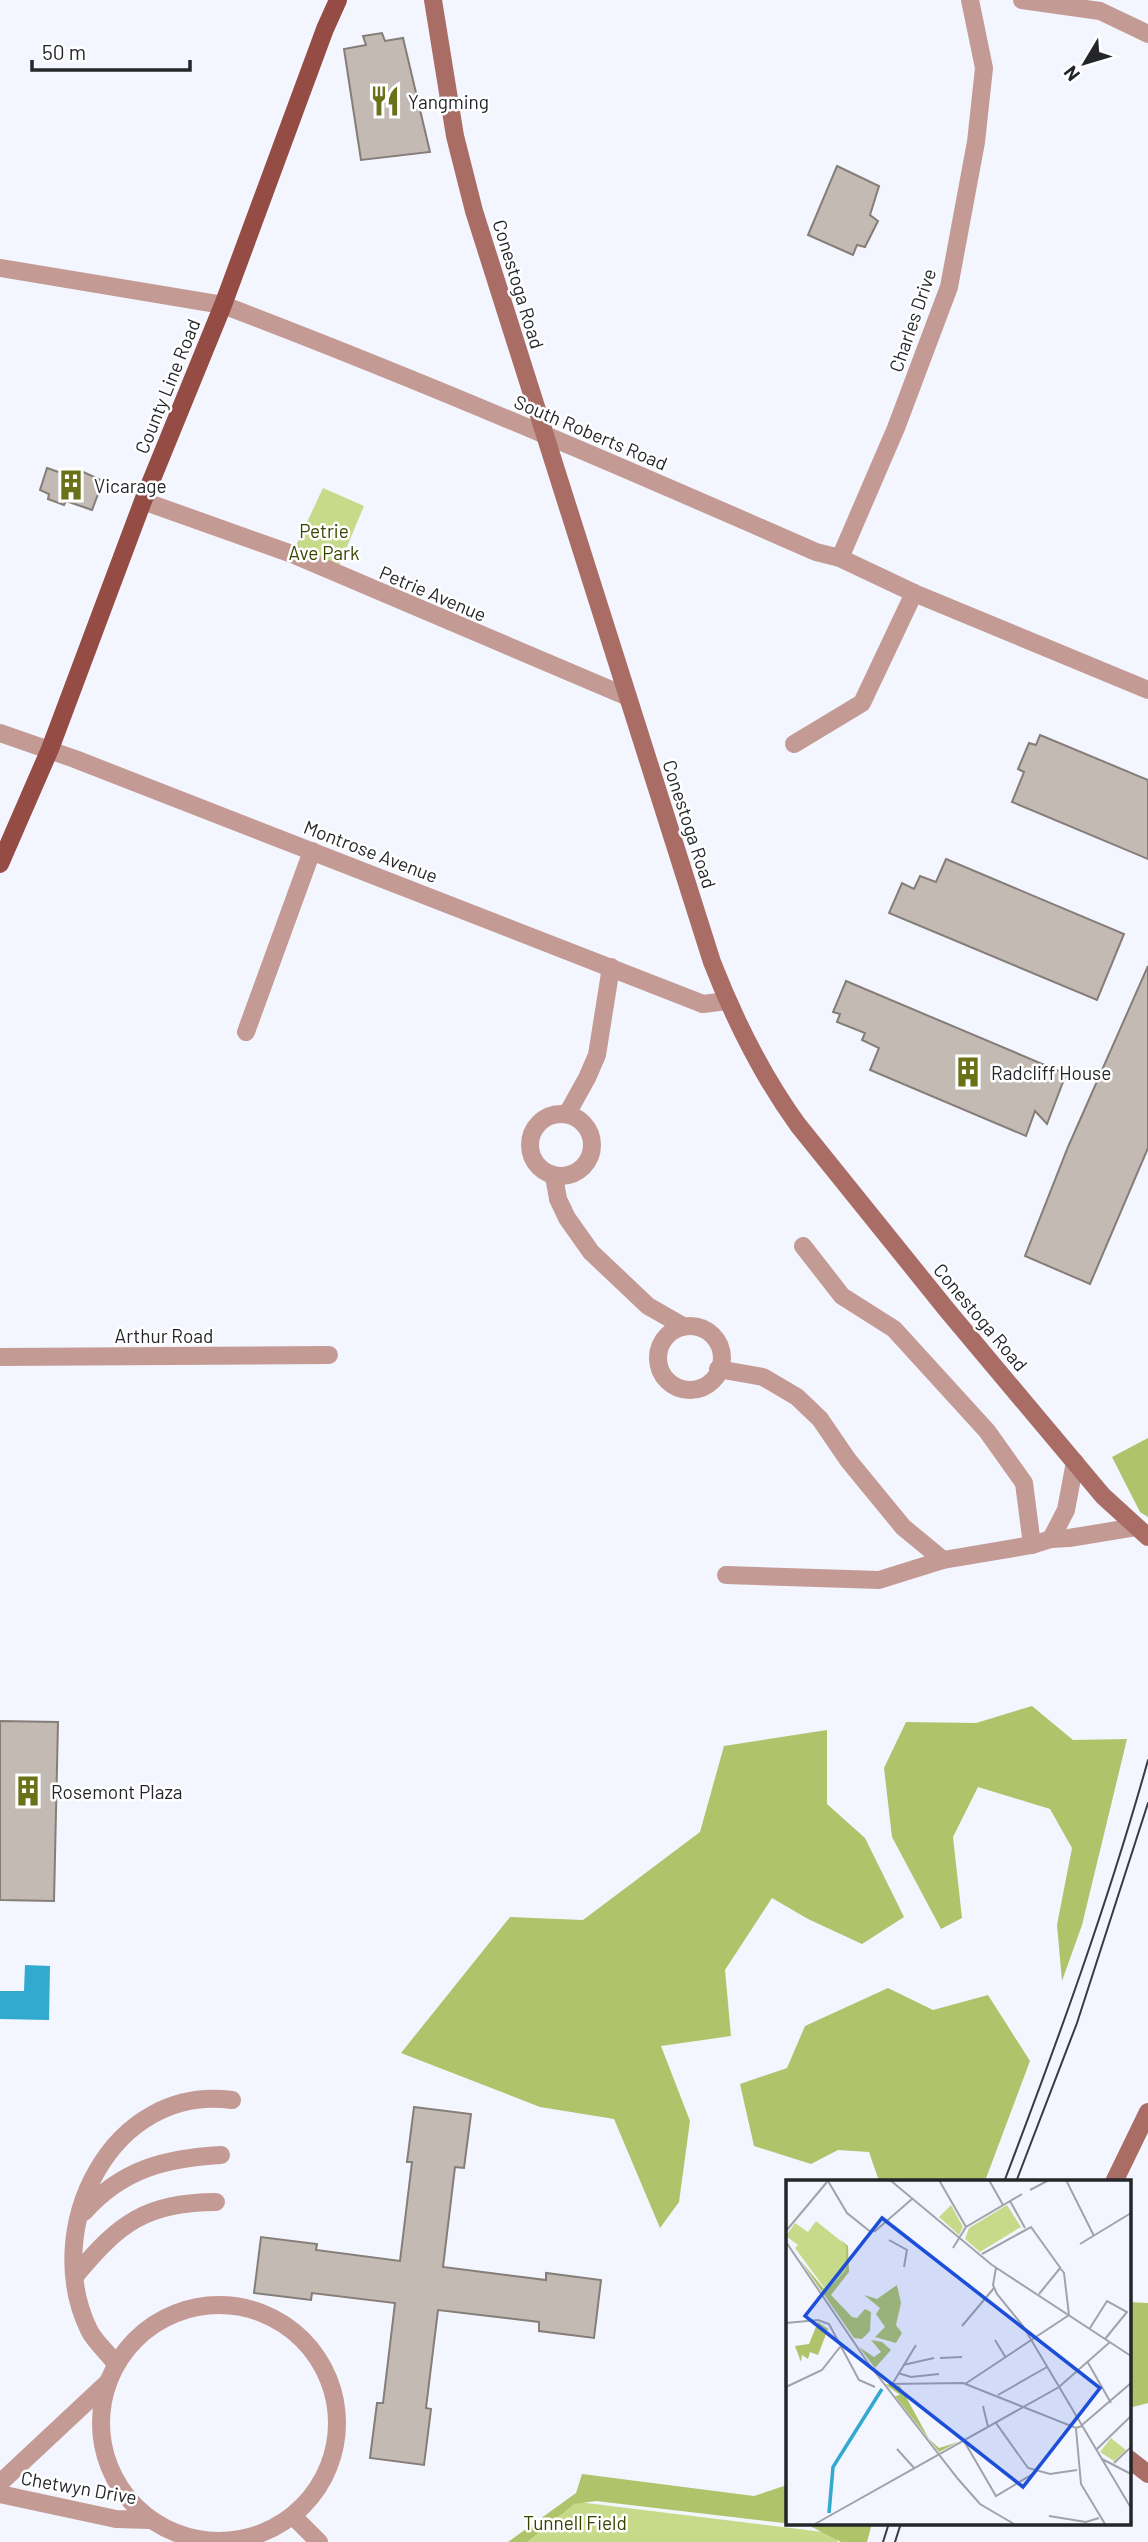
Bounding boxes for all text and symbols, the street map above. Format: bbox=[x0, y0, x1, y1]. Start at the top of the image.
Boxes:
scale bar bbox=[32, 28, 189, 72]
north arrow bbox=[1050, 28, 1120, 98]
text: 50 m bbox=[42, 39, 86, 64]
text: N bbox=[1058, 62, 1084, 86]
restaurant icon: Yangming bbox=[368, 84, 402, 118]
place label: Yangming bbox=[408, 90, 489, 113]
street label: Conestoga Road bbox=[488, 217, 550, 351]
street label: Charles Drive bbox=[884, 265, 940, 375]
street label: County Line Road bbox=[129, 315, 205, 457]
street label: South Roberts Road bbox=[511, 389, 671, 475]
building icon: Vicarage bbox=[54, 468, 88, 502]
place label: Vicarage bbox=[94, 474, 167, 497]
park label: Petrie Ave Park bbox=[289, 519, 359, 564]
street label: Petrie Avenue bbox=[376, 560, 490, 626]
street label: Conestoga Road bbox=[658, 757, 722, 891]
street label: Montrose Avenue bbox=[301, 815, 441, 887]
building icon: Radcliff House bbox=[951, 1055, 985, 1089]
place label: Radcliff House bbox=[991, 1061, 1111, 1084]
street label: Conestoga Road bbox=[929, 1258, 1033, 1376]
street label: Arthur Road bbox=[115, 1324, 213, 1347]
building icon: Rosemont Plaza bbox=[11, 1774, 45, 1808]
place label: Rosemont Plaza bbox=[51, 1780, 183, 1803]
inset map bbox=[786, 2180, 1130, 2524]
street label: Chetwyn Drive bbox=[19, 2465, 139, 2509]
park label: Tunnell Field bbox=[523, 2511, 627, 2534]

